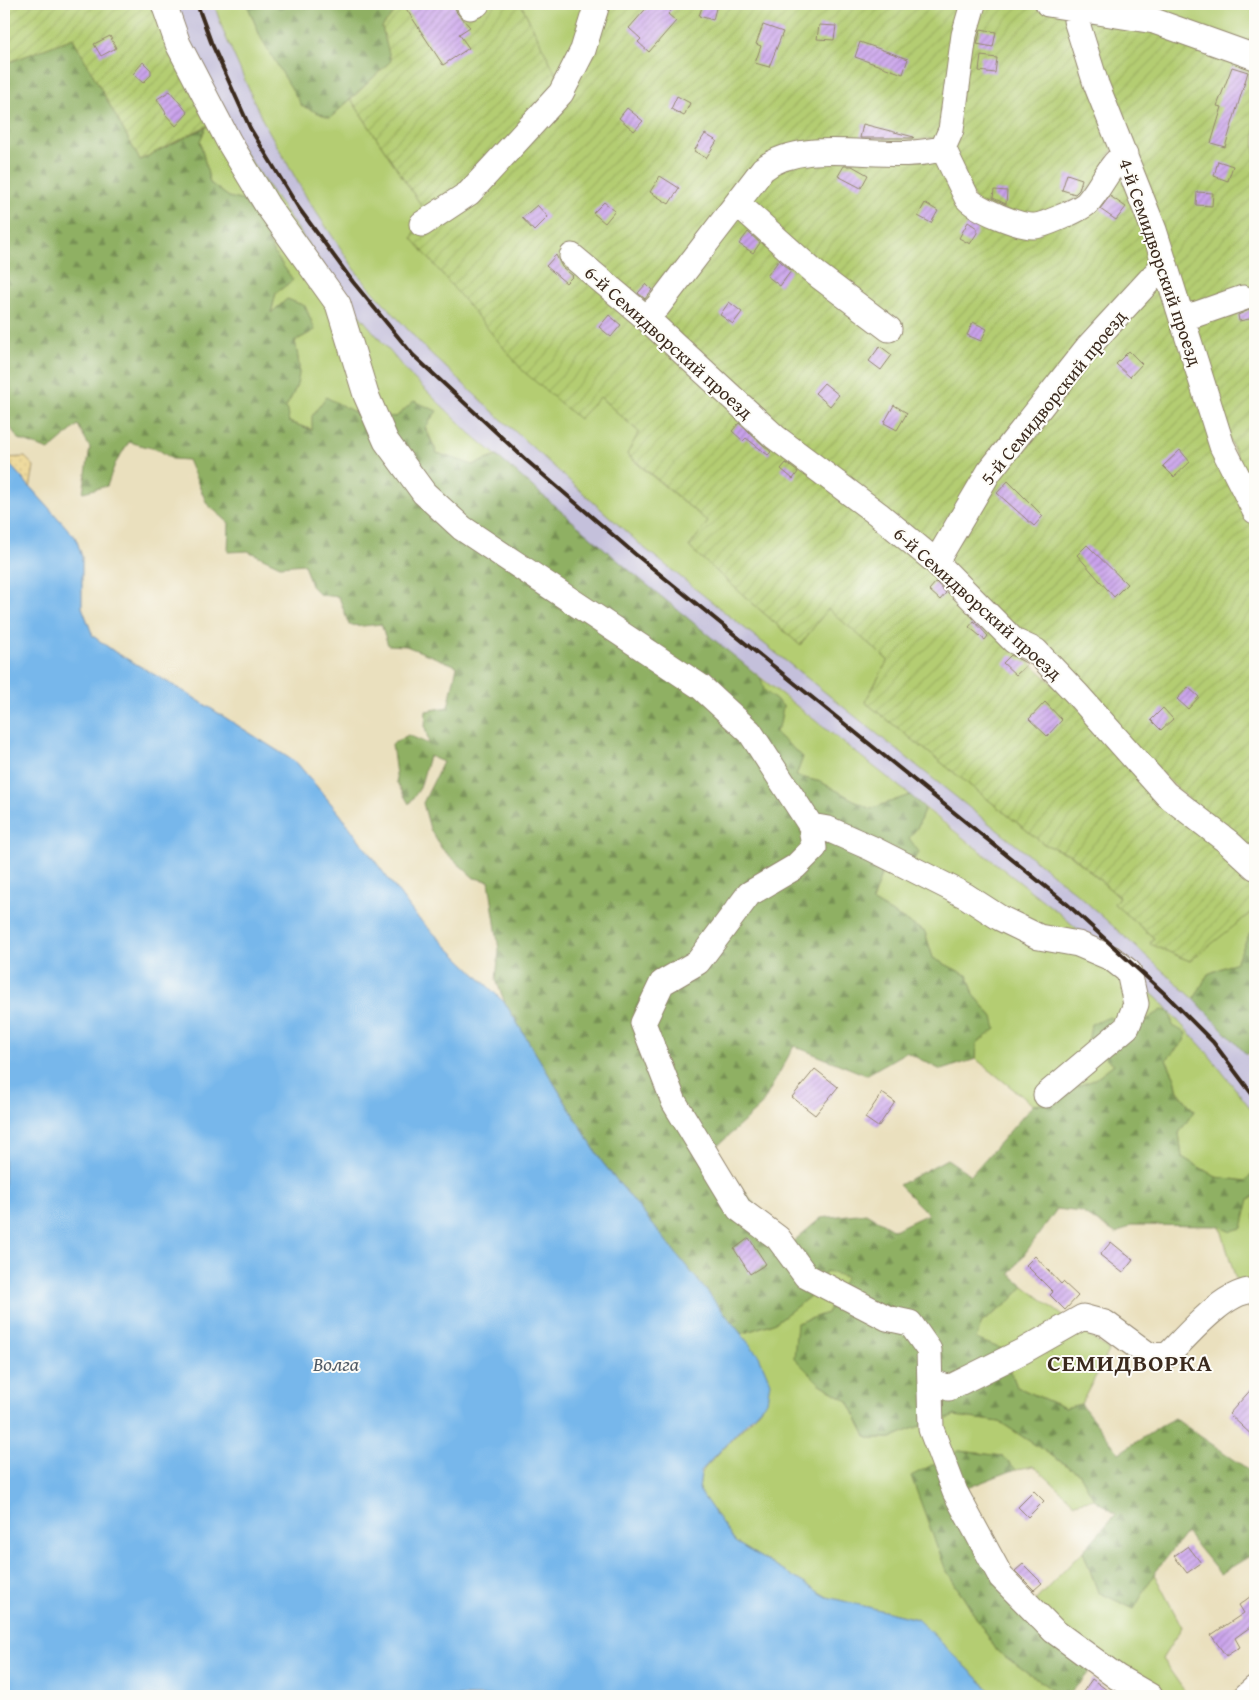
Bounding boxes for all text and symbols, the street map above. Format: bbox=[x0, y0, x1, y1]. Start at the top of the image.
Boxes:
street label: 4-й Семидворский проезд bbox=[1112, 154, 1210, 370]
street label: 6-й Семидворский проезд bbox=[579, 259, 759, 425]
street label: 5-й Семидворский проезд bbox=[973, 303, 1133, 491]
street label: 6-й Семидворский проезд bbox=[888, 520, 1068, 686]
district label: СЕМИДВОРКА bbox=[1047, 1345, 1213, 1380]
water label: Волга bbox=[312, 1349, 360, 1378]

